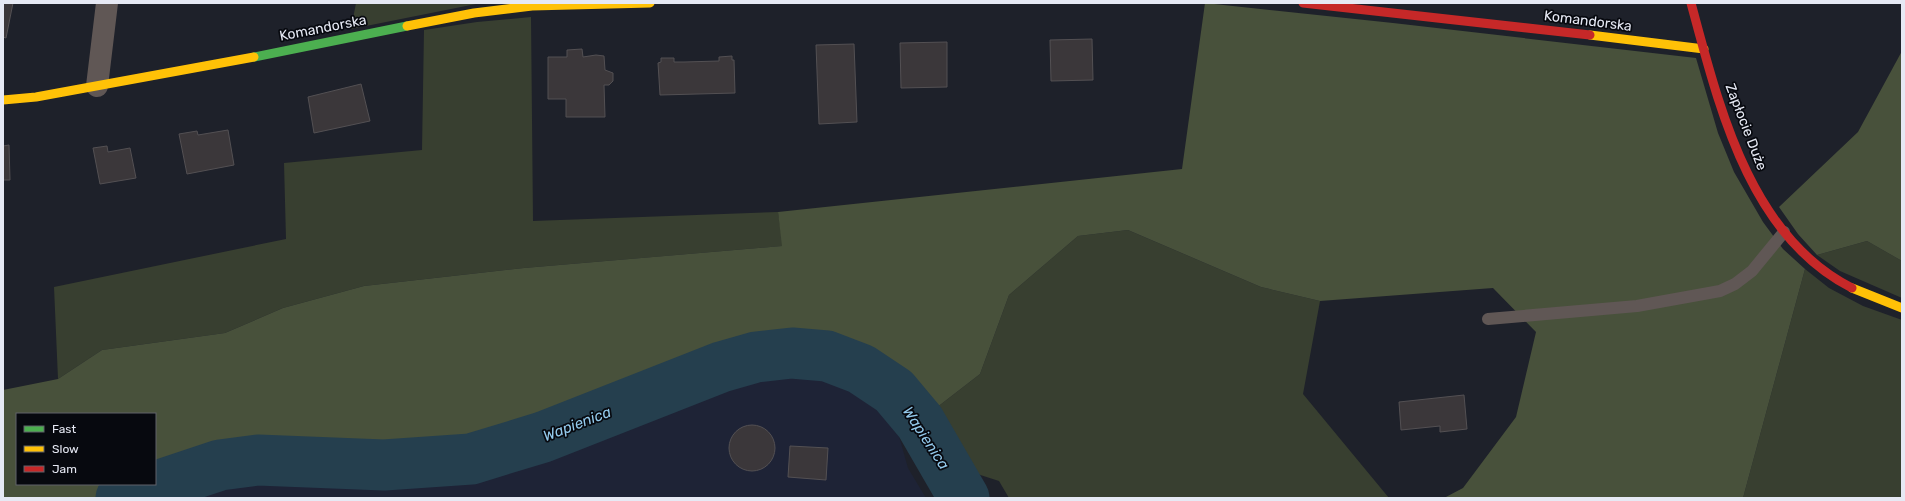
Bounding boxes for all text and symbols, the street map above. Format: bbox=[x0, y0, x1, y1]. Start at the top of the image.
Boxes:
street label: Komandorska bbox=[1543, 7, 1633, 35]
street label: Komandorska bbox=[278, 11, 368, 45]
street label: Zapłocie Duże bbox=[1722, 81, 1770, 173]
water label: Wapienica bbox=[540, 403, 614, 445]
water label: Wapienica bbox=[899, 403, 953, 473]
legend bbox=[16, 413, 156, 485]
text: Fast bbox=[52, 422, 76, 436]
text: Slow bbox=[52, 442, 79, 456]
text: Jam bbox=[52, 462, 77, 476]

